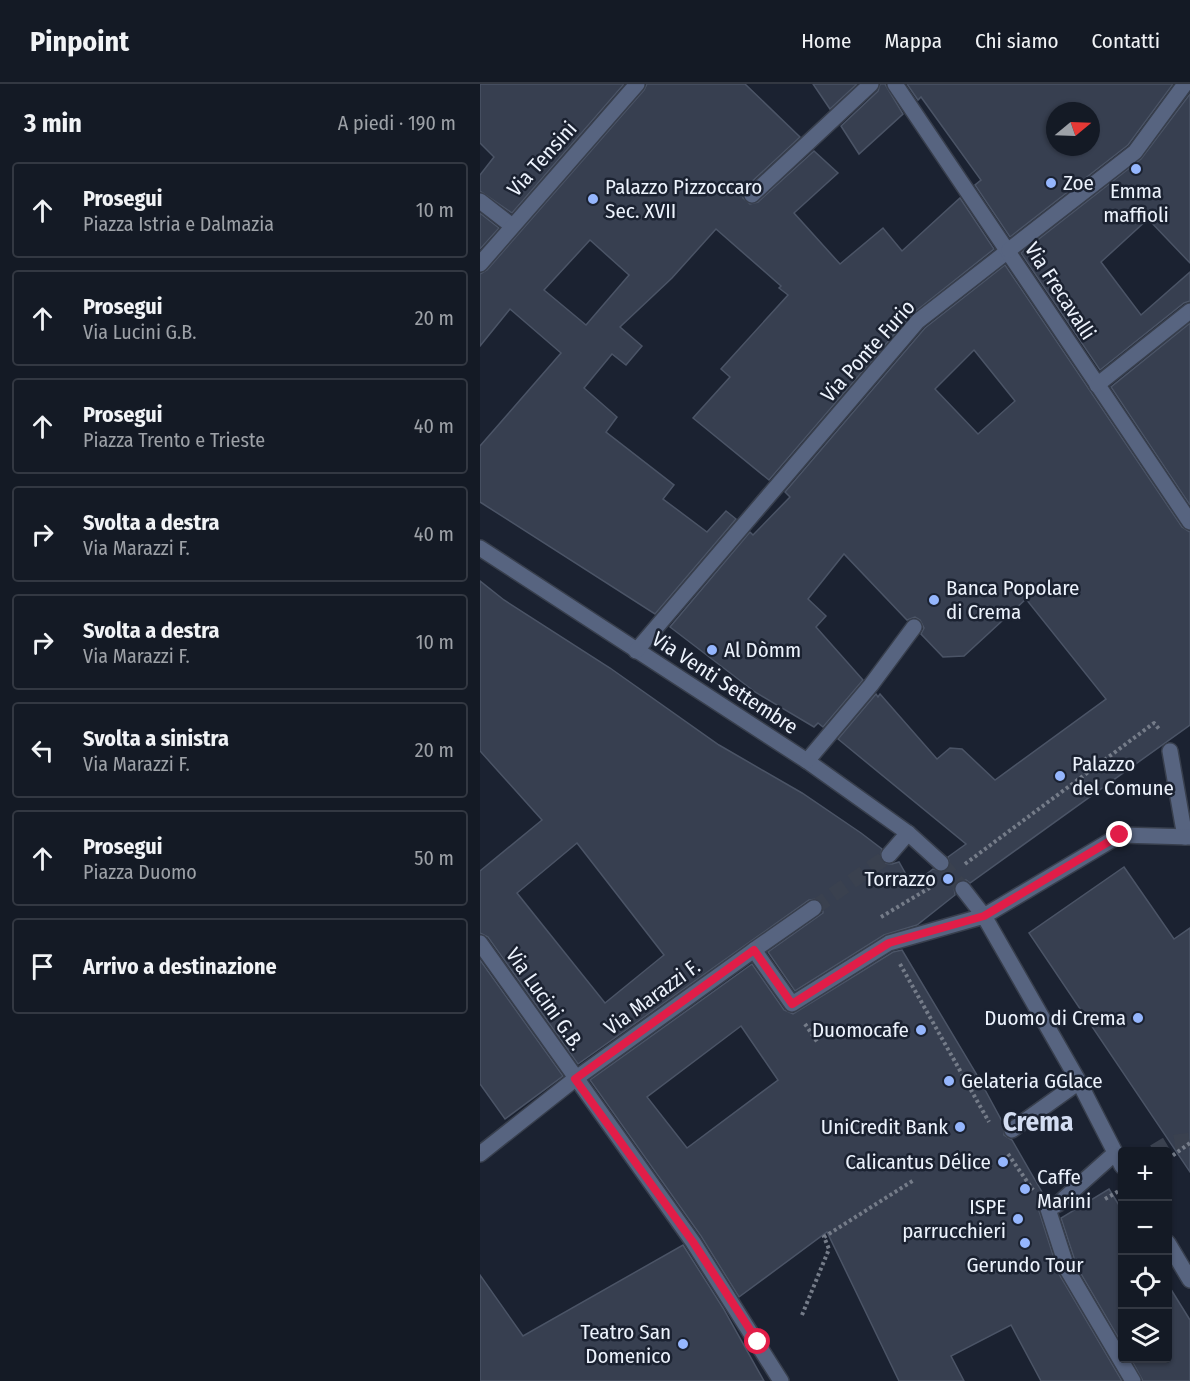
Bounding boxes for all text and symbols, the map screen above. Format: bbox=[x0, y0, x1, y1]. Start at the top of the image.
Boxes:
text: Pinpoint bbox=[30, 25, 129, 58]
text: Home bbox=[801, 28, 851, 54]
text: Mappa bbox=[884, 28, 942, 54]
text: Chi siamo bbox=[975, 28, 1059, 54]
text: Contatti bbox=[1092, 28, 1160, 54]
north arrow bbox=[1046, 102, 1100, 156]
text: 3 min bbox=[24, 108, 82, 139]
text: A piedi · 190 m bbox=[338, 111, 456, 135]
street label: Via Tensini bbox=[502, 116, 582, 202]
marker: Emma maffioli bbox=[1129, 162, 1143, 176]
place label: Zoe bbox=[1063, 170, 1094, 196]
place label: Palazzo Pizzoccaro Sec. XVII bbox=[605, 174, 762, 224]
marker: Zoe bbox=[1044, 176, 1058, 190]
place label: Emma maffioli bbox=[1103, 178, 1169, 228]
text: Prosegui bbox=[83, 185, 162, 212]
marker: Palazzo Pizzoccaro Sec. XVII bbox=[586, 192, 600, 206]
icon: ahead bbox=[26, 194, 59, 227]
text: 10 m bbox=[416, 198, 454, 222]
text: Piazza Istria e Dalmazia bbox=[83, 212, 274, 236]
street label: Via Frecavalli bbox=[1019, 237, 1101, 345]
text: Prosegui bbox=[83, 293, 162, 320]
street label: Via Ponte Furio bbox=[815, 295, 921, 407]
icon: ahead bbox=[26, 302, 59, 335]
text: 20 m bbox=[415, 306, 454, 330]
text: Via Lucini G.B. bbox=[83, 320, 197, 344]
text: Prosegui bbox=[83, 401, 162, 428]
icon: ahead bbox=[26, 410, 59, 443]
text: 40 m bbox=[414, 414, 454, 438]
text: Piazza Trento e Trieste bbox=[83, 428, 265, 452]
text: Svolta a destra bbox=[83, 509, 220, 536]
icon: right bbox=[26, 518, 59, 551]
text: 40 m bbox=[414, 522, 454, 546]
text: Via Marazzi F. bbox=[83, 536, 190, 560]
place label: Banca Popolare di Crema bbox=[946, 575, 1079, 625]
marker: Banca Popolare di Crema bbox=[927, 593, 941, 607]
text: Svolta a destra bbox=[83, 617, 220, 644]
icon: right bbox=[26, 626, 59, 659]
street label: Via Venti Settembre bbox=[647, 626, 803, 740]
text: 10 m bbox=[416, 630, 454, 654]
place label: Al Dòmm bbox=[724, 637, 801, 663]
marker: Al Dòmm bbox=[705, 643, 719, 657]
text: Via Marazzi F. bbox=[83, 644, 190, 668]
text: Svolta a sinistra bbox=[83, 725, 229, 752]
icon: left bbox=[26, 734, 59, 767]
text: 20 m bbox=[415, 738, 454, 762]
place label: Palazzo del Comune bbox=[1072, 751, 1174, 801]
text: Via Marazzi F. bbox=[83, 752, 190, 776]
marker: Palazzo del Comune bbox=[1053, 769, 1067, 783]
route end bbox=[1106, 821, 1132, 847]
text: Prosegui bbox=[83, 833, 162, 860]
icon: ahead bbox=[26, 842, 59, 875]
text: 50 m bbox=[414, 846, 454, 870]
text: Piazza Duomo bbox=[83, 860, 197, 884]
place label: Torrazzo bbox=[865, 866, 936, 892]
marker: Torrazzo bbox=[941, 872, 955, 886]
street label: Via Lucini G.B. bbox=[500, 943, 590, 1055]
icon: arrive bbox=[26, 950, 59, 983]
text: Arrivo a destinazione bbox=[83, 953, 277, 980]
street label: Via Marazzi F. bbox=[599, 954, 705, 1040]
place label: Duomo di Crema bbox=[984, 1005, 1126, 1031]
marker: Duomo di Crema bbox=[1131, 1011, 1145, 1025]
place label: Duomocafe bbox=[812, 1017, 909, 1043]
marker: Duomocafe bbox=[914, 1023, 928, 1037]
place label: Gelateria GGlace bbox=[961, 1068, 1103, 1094]
marker: Gelateria GGlace bbox=[942, 1074, 956, 1088]
district label: Crema bbox=[1003, 1106, 1073, 1138]
place label: UniCredit Bank bbox=[821, 1114, 948, 1140]
marker: UniCredit Bank bbox=[953, 1120, 967, 1134]
map controls bbox=[1118, 1147, 1172, 1363]
button: + bbox=[1118, 1147, 1172, 1201]
place label: Calicantus Délice bbox=[845, 1149, 991, 1175]
marker: Calicantus Délice bbox=[996, 1155, 1010, 1169]
place label: Caffe Marini bbox=[1037, 1164, 1091, 1214]
marker: Caffe Marini bbox=[1018, 1182, 1032, 1196]
place label: ISPE parrucchieri bbox=[902, 1194, 1006, 1244]
button: − bbox=[1118, 1201, 1172, 1255]
marker: ISPE parrucchieri bbox=[1011, 1212, 1025, 1226]
marker: Gerundo Tour bbox=[1018, 1236, 1032, 1250]
place label: Gerundo Tour bbox=[967, 1252, 1084, 1278]
button: locate bbox=[1118, 1255, 1172, 1309]
button: layers bbox=[1118, 1309, 1172, 1363]
place label: Teatro San Domenico bbox=[581, 1319, 671, 1369]
route start bbox=[744, 1328, 770, 1354]
marker: Teatro San Domenico bbox=[676, 1337, 690, 1351]

